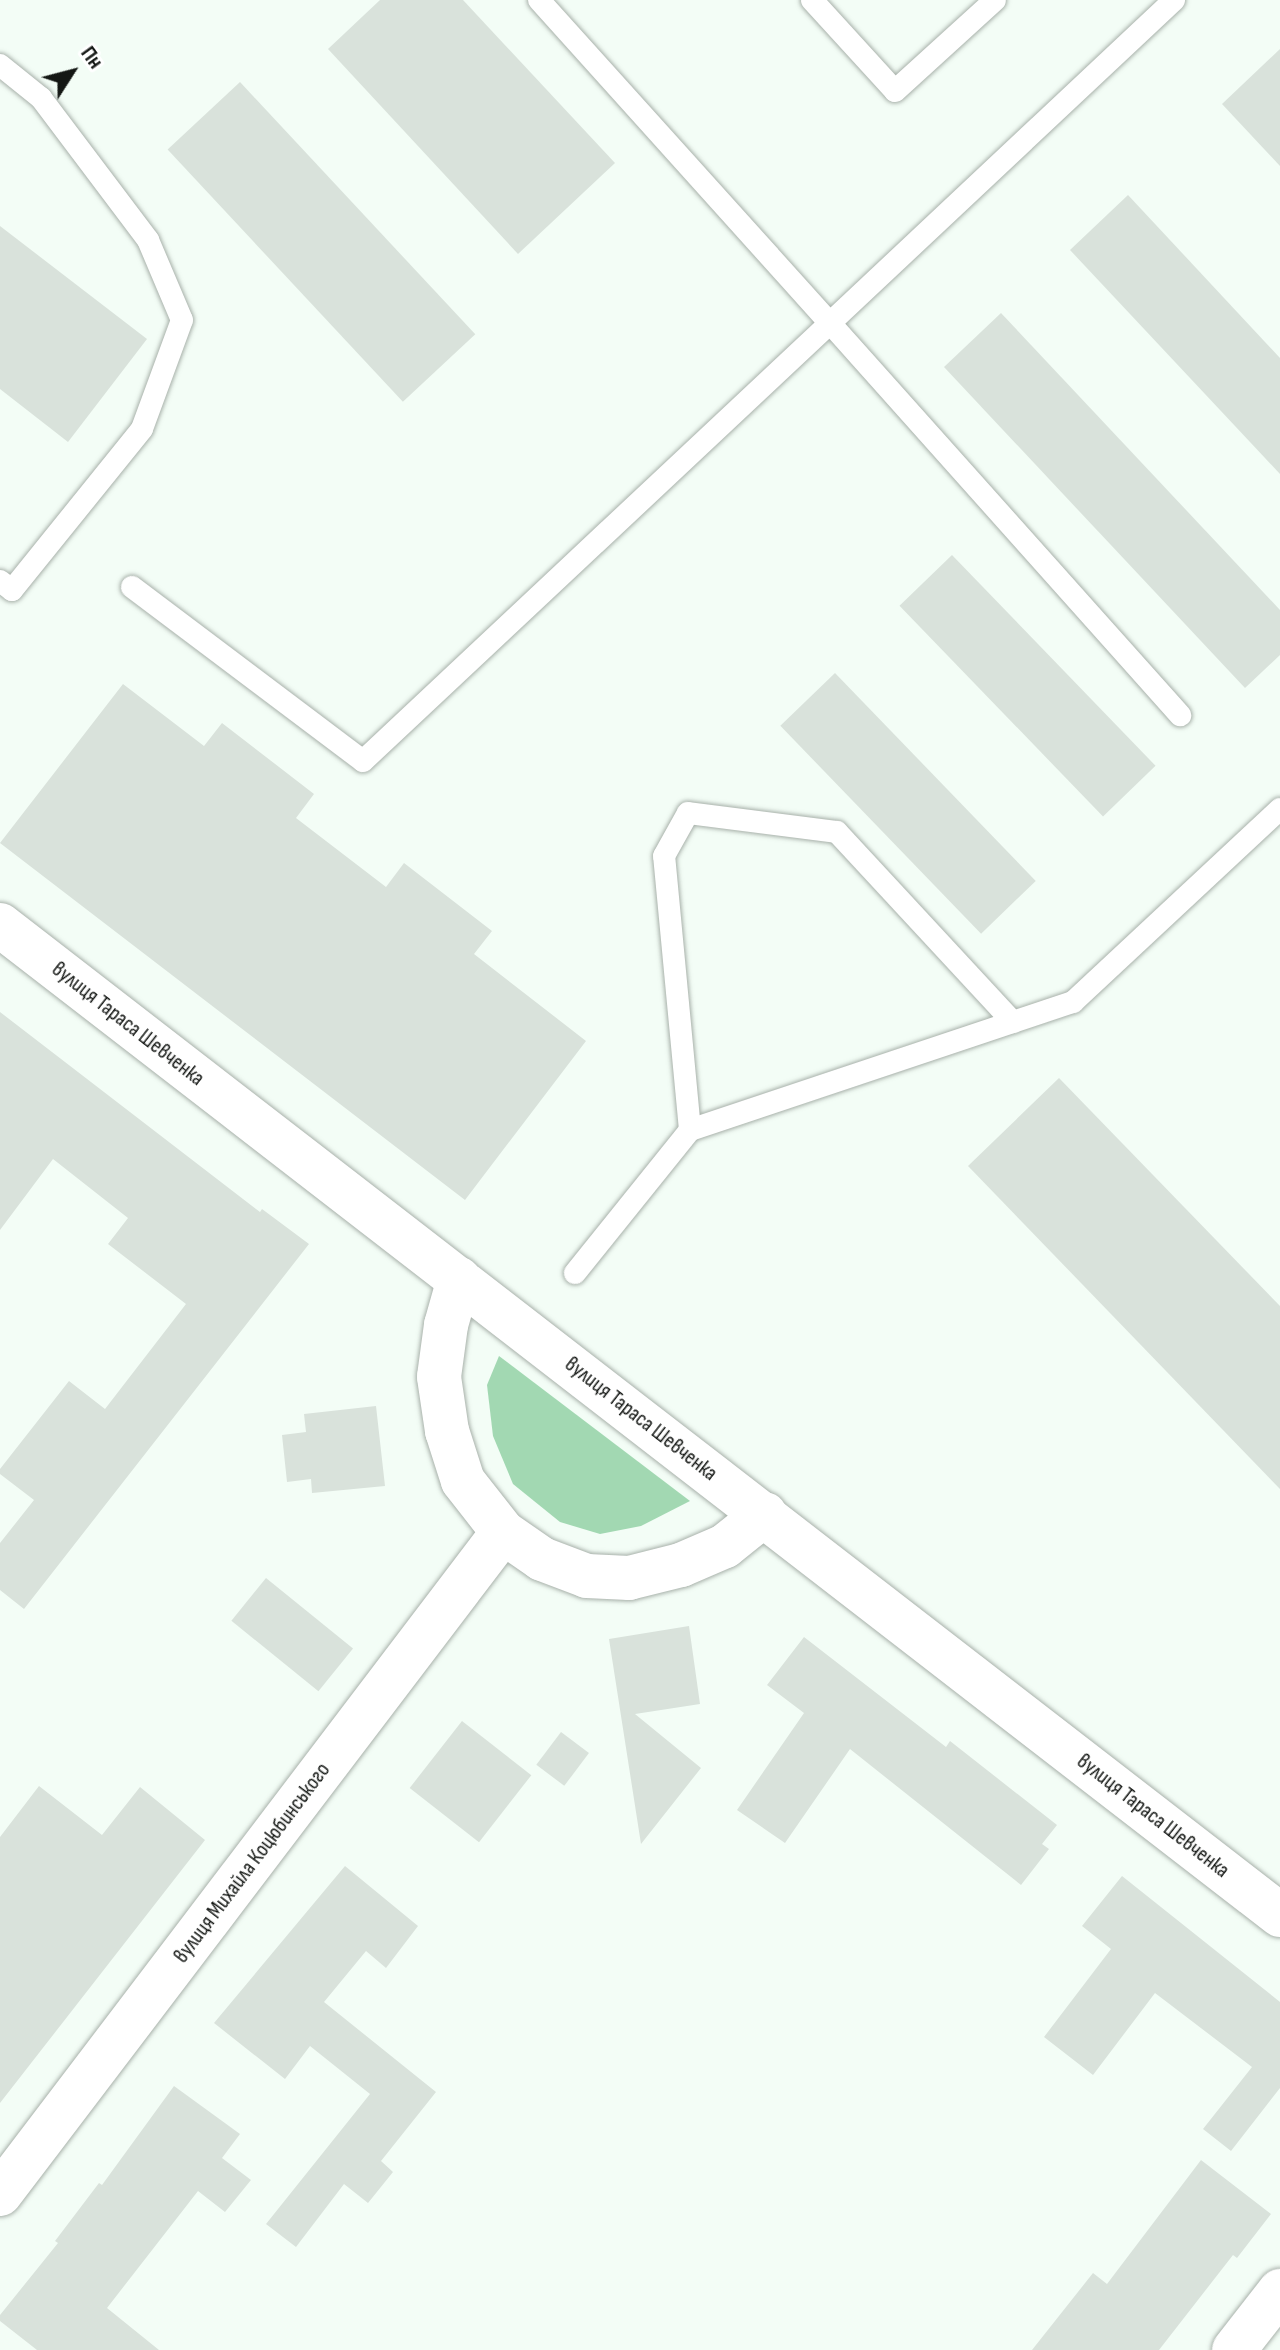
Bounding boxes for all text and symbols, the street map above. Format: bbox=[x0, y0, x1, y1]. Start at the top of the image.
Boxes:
north arrow bbox=[32, 32, 112, 112]
text: Пн bbox=[75, 41, 109, 74]
street label: вулиця Тараса Шевченка bbox=[46, 956, 210, 1092]
street label: вулиця Тараса Шевченка bbox=[559, 1351, 723, 1487]
street label: вулиця Тараса Шевченка bbox=[1071, 1748, 1235, 1884]
street label: вулиця Михайла Коцюбинського bbox=[168, 1758, 336, 1968]

